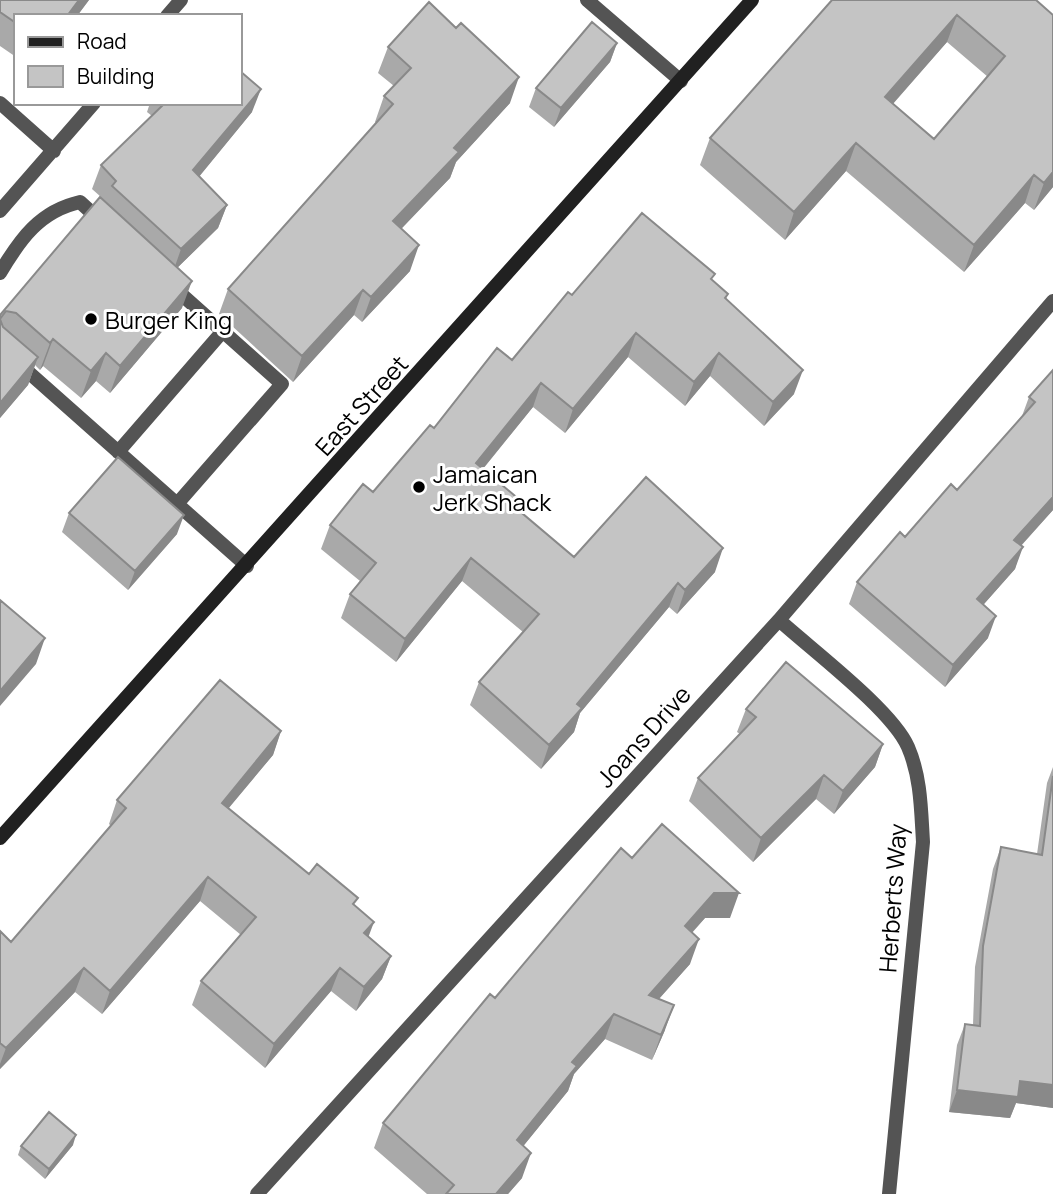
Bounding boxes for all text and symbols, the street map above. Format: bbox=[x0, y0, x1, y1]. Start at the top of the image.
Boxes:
legend bbox=[14, 14, 242, 105]
text: Road bbox=[77, 27, 127, 55]
text: Building bbox=[77, 62, 154, 90]
place label: Burger King bbox=[105, 303, 232, 336]
marker: Burger King bbox=[83, 311, 99, 327]
street label: East Street bbox=[307, 348, 415, 462]
place label: Jamaican Jerk Shack bbox=[433, 457, 552, 518]
marker: Jamaican Jerk Shack bbox=[411, 479, 427, 495]
street label: Joans Drive bbox=[588, 678, 698, 794]
street label: Herberts Way bbox=[870, 822, 914, 974]

